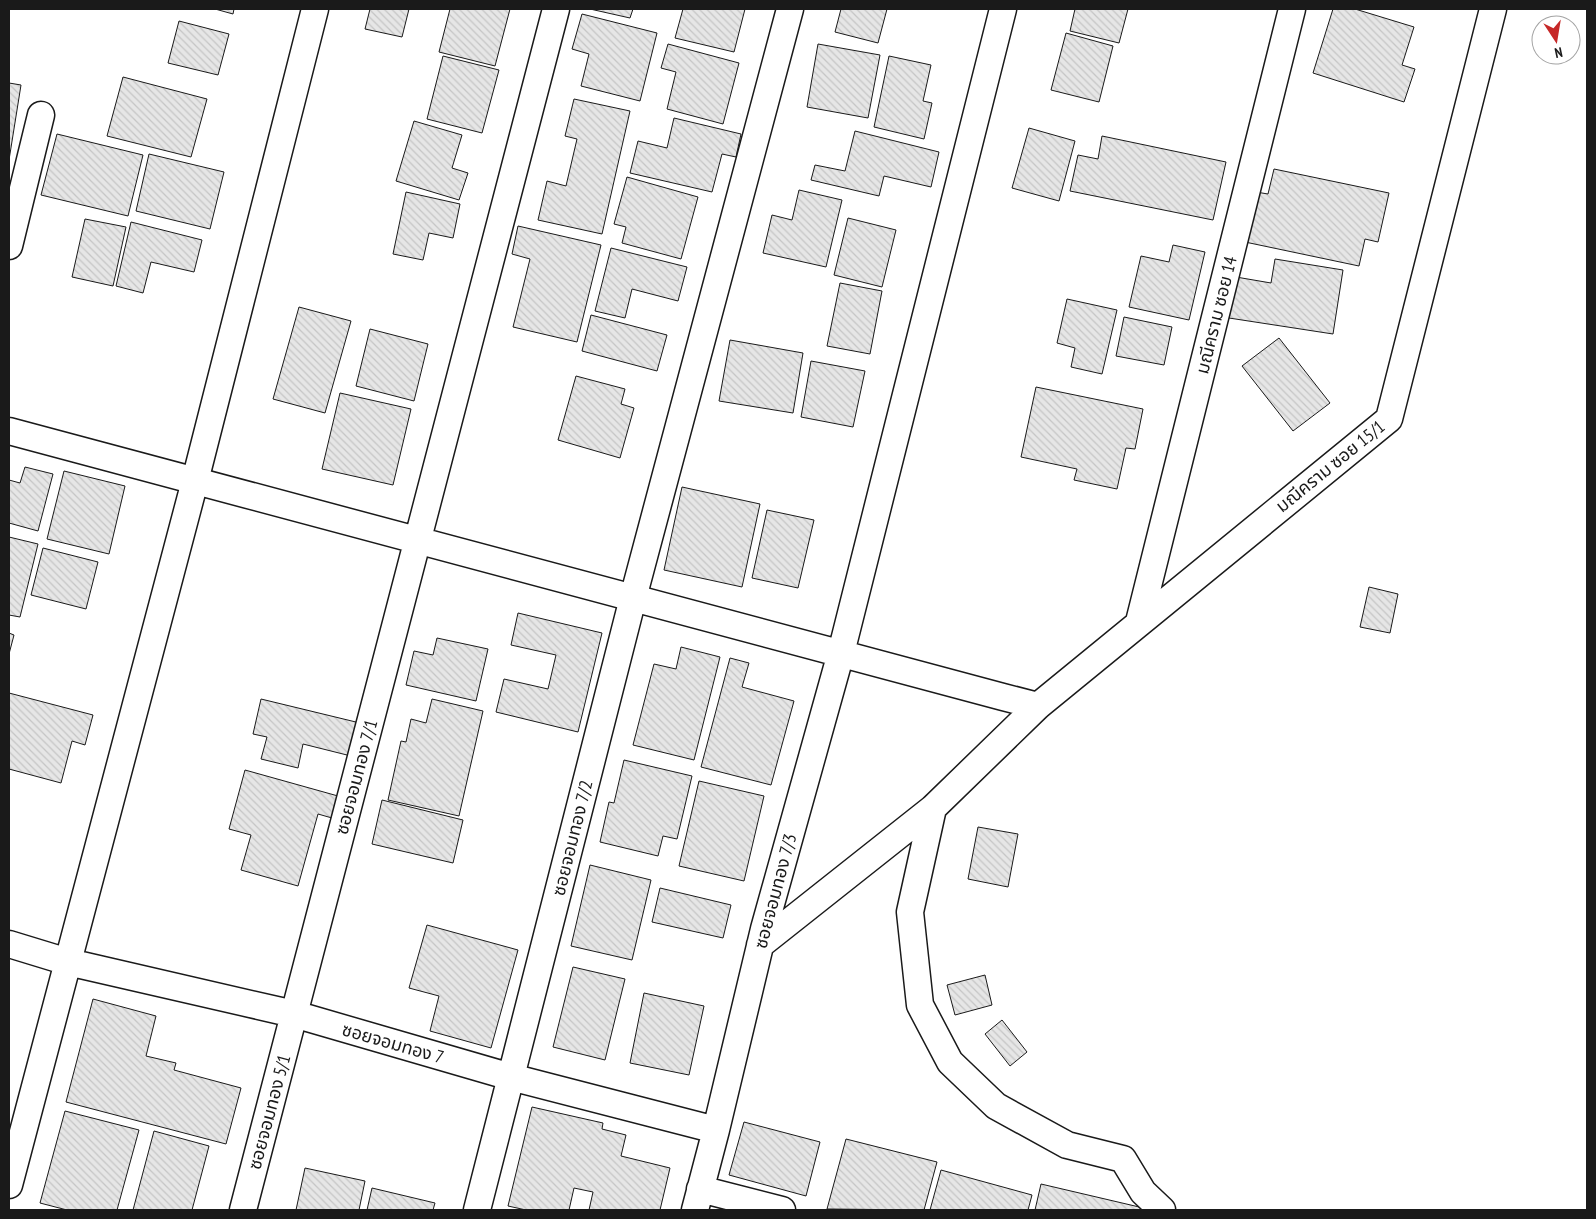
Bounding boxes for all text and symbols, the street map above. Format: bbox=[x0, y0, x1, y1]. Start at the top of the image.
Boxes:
north arrow bbox=[1531, 15, 1581, 65]
text: N bbox=[1553, 43, 1564, 62]
street label: มณีคราม ซอย 14 bbox=[1190, 254, 1242, 376]
street label: มณีคราม ซอย 15/1 bbox=[1271, 415, 1389, 517]
street label: ซอยจอมทอง 7/1 bbox=[330, 717, 382, 837]
street label: ซอยจอมทอง 7/2 bbox=[547, 778, 597, 898]
street label: ซอยจอมทอง 7/3 bbox=[749, 831, 801, 951]
street label: ซอยจอมทอง 7 bbox=[339, 1017, 447, 1069]
street label: ซอยจอมทอง 5/1 bbox=[243, 1052, 295, 1172]

